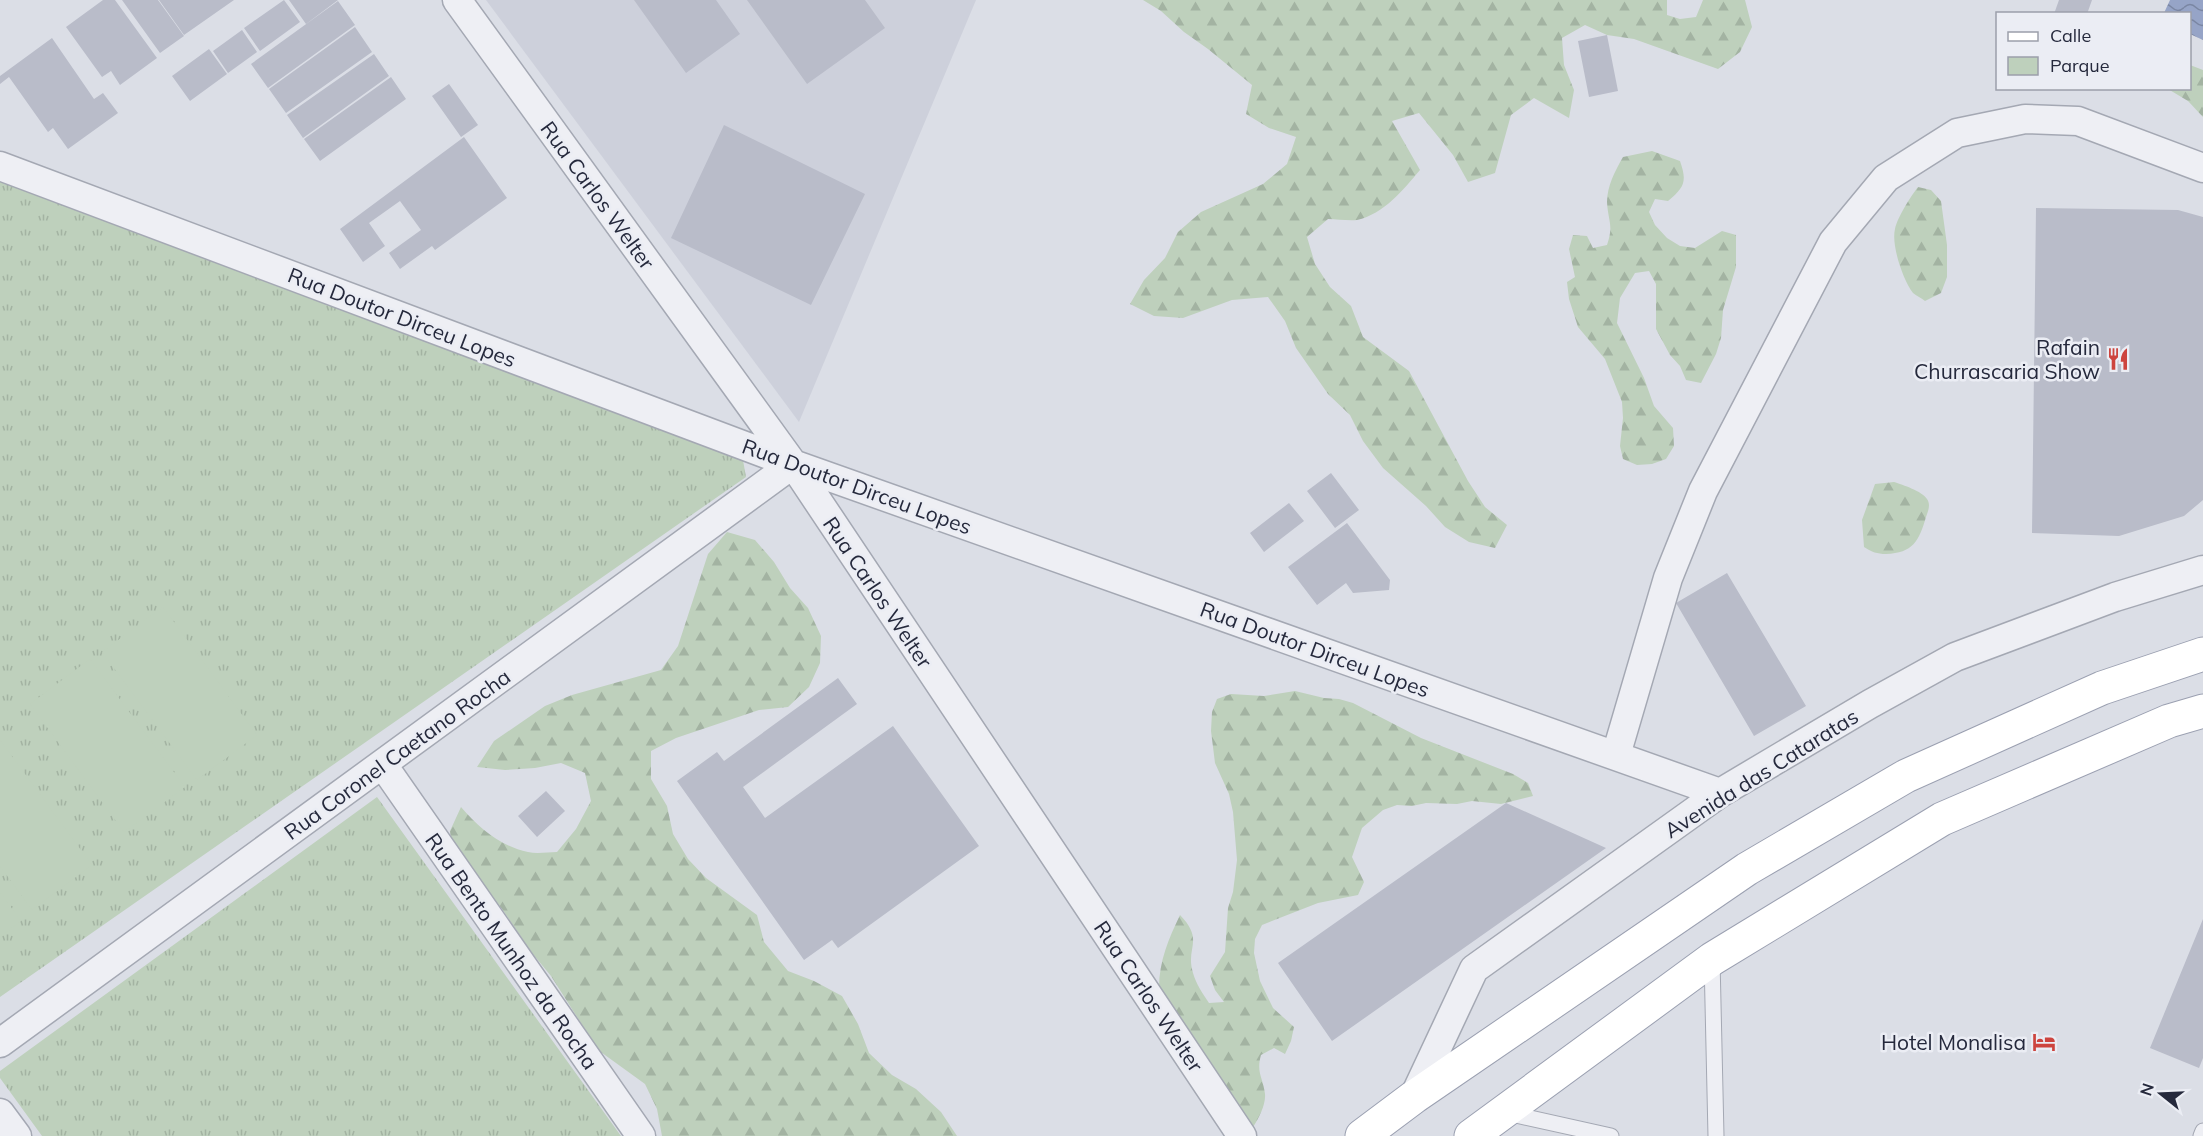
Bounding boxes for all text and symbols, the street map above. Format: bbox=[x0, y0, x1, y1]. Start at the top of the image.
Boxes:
legend bbox=[1996, 12, 2191, 90]
text: Calle bbox=[2050, 24, 2091, 47]
text: Parque bbox=[2050, 54, 2109, 77]
street label: Rua Carlos Welter bbox=[536, 116, 661, 274]
street label: Rua Doutor Dirceu Lopes bbox=[284, 261, 520, 373]
place label: Rafain Churrascaria Show bbox=[1914, 334, 2100, 384]
restaurant icon: Rafain Churrascaria Show bbox=[2105, 346, 2131, 372]
street label: Rua Doutor Dirceu Lopes bbox=[739, 432, 975, 540]
street label: Rua Carlos Welter bbox=[818, 511, 938, 673]
street label: Rua Doutor Dirceu Lopes bbox=[1197, 595, 1433, 703]
street label: Rua Coronel Caetano Rocha bbox=[279, 663, 515, 845]
street label: Avenida das Cataratas bbox=[1659, 703, 1863, 843]
street label: Rua Bento Munhoz da Rocha bbox=[420, 828, 604, 1074]
street label: Rua Carlos Welter bbox=[1089, 915, 1209, 1077]
place label: Hotel Monalisa bbox=[1881, 1029, 2026, 1055]
hotel icon: Hotel Monalisa bbox=[2031, 1029, 2057, 1055]
north arrow bbox=[2131, 1064, 2191, 1124]
text: N bbox=[2135, 1081, 2158, 1098]

